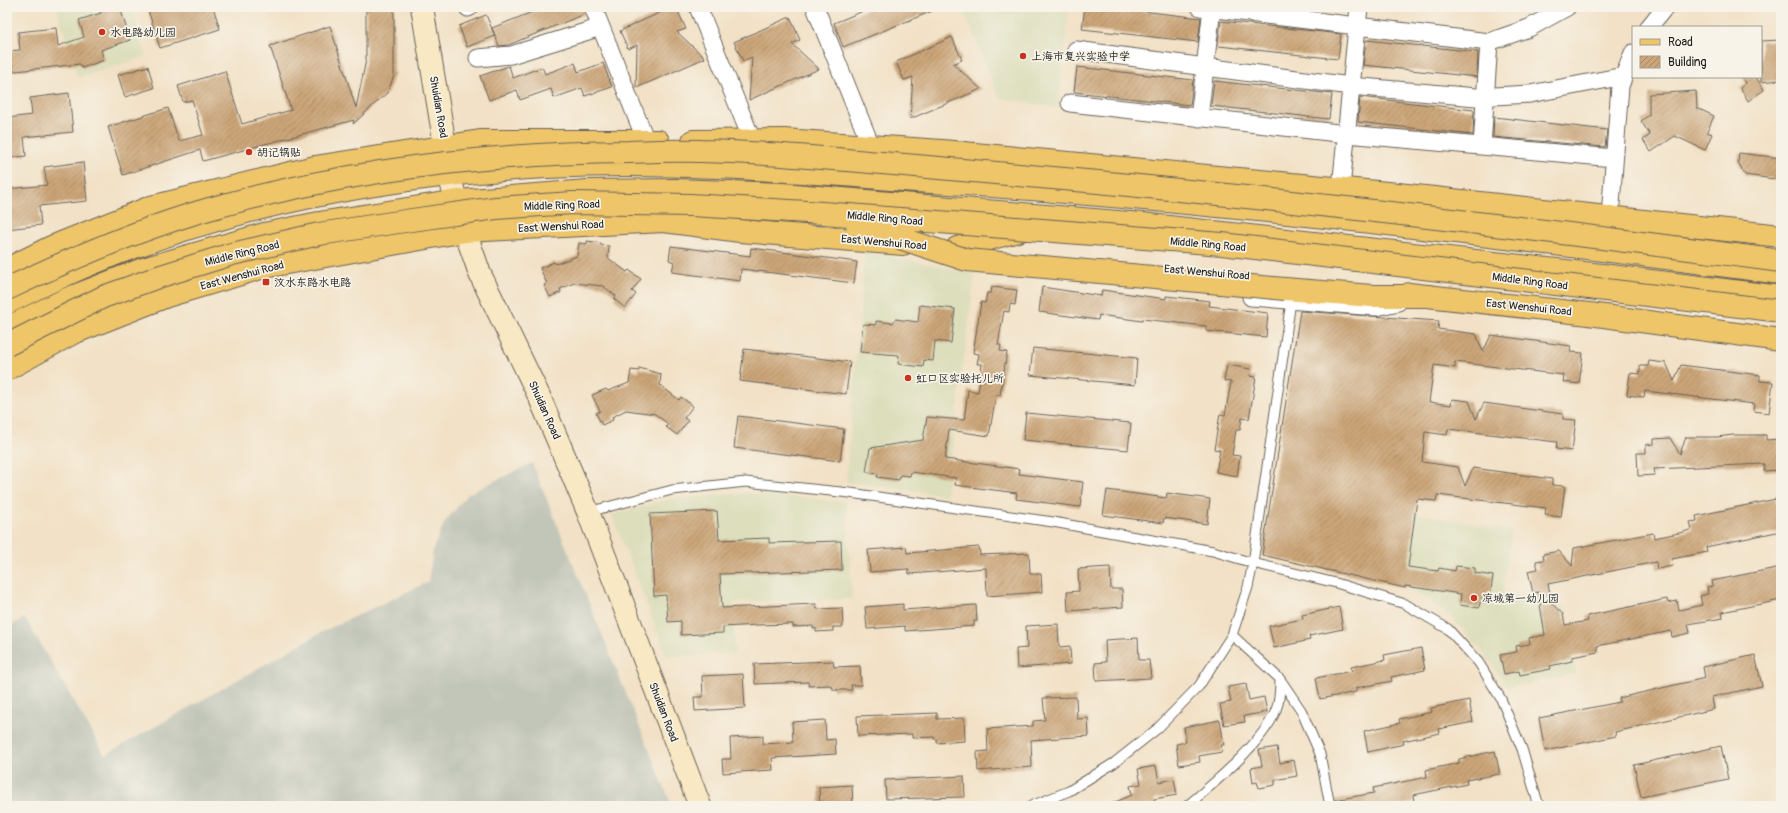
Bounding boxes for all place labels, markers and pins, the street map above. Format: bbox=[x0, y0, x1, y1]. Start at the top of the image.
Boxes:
place label: 水电路幼儿园 bbox=[110, 26, 176, 39]
marker: 水电路幼儿园 bbox=[97, 27, 107, 37]
place label: 上海市复兴实验中学 bbox=[1031, 50, 1130, 63]
marker: 上海市复兴实验中学 bbox=[1018, 51, 1028, 61]
place label: 胡记锅贴 bbox=[257, 146, 301, 159]
marker: 胡记锅贴 bbox=[244, 147, 254, 157]
place label: 汶水东路水电路 bbox=[274, 276, 351, 289]
marker: 汶水东路水电路 bbox=[261, 277, 271, 287]
place label: 虹口区实验托儿所 bbox=[916, 372, 1004, 385]
marker: 虹口区实验托儿所 bbox=[903, 373, 913, 383]
place label: 凉城第一幼儿园 bbox=[1482, 592, 1559, 605]
marker: 凉城第一幼儿园 bbox=[1469, 593, 1479, 603]

